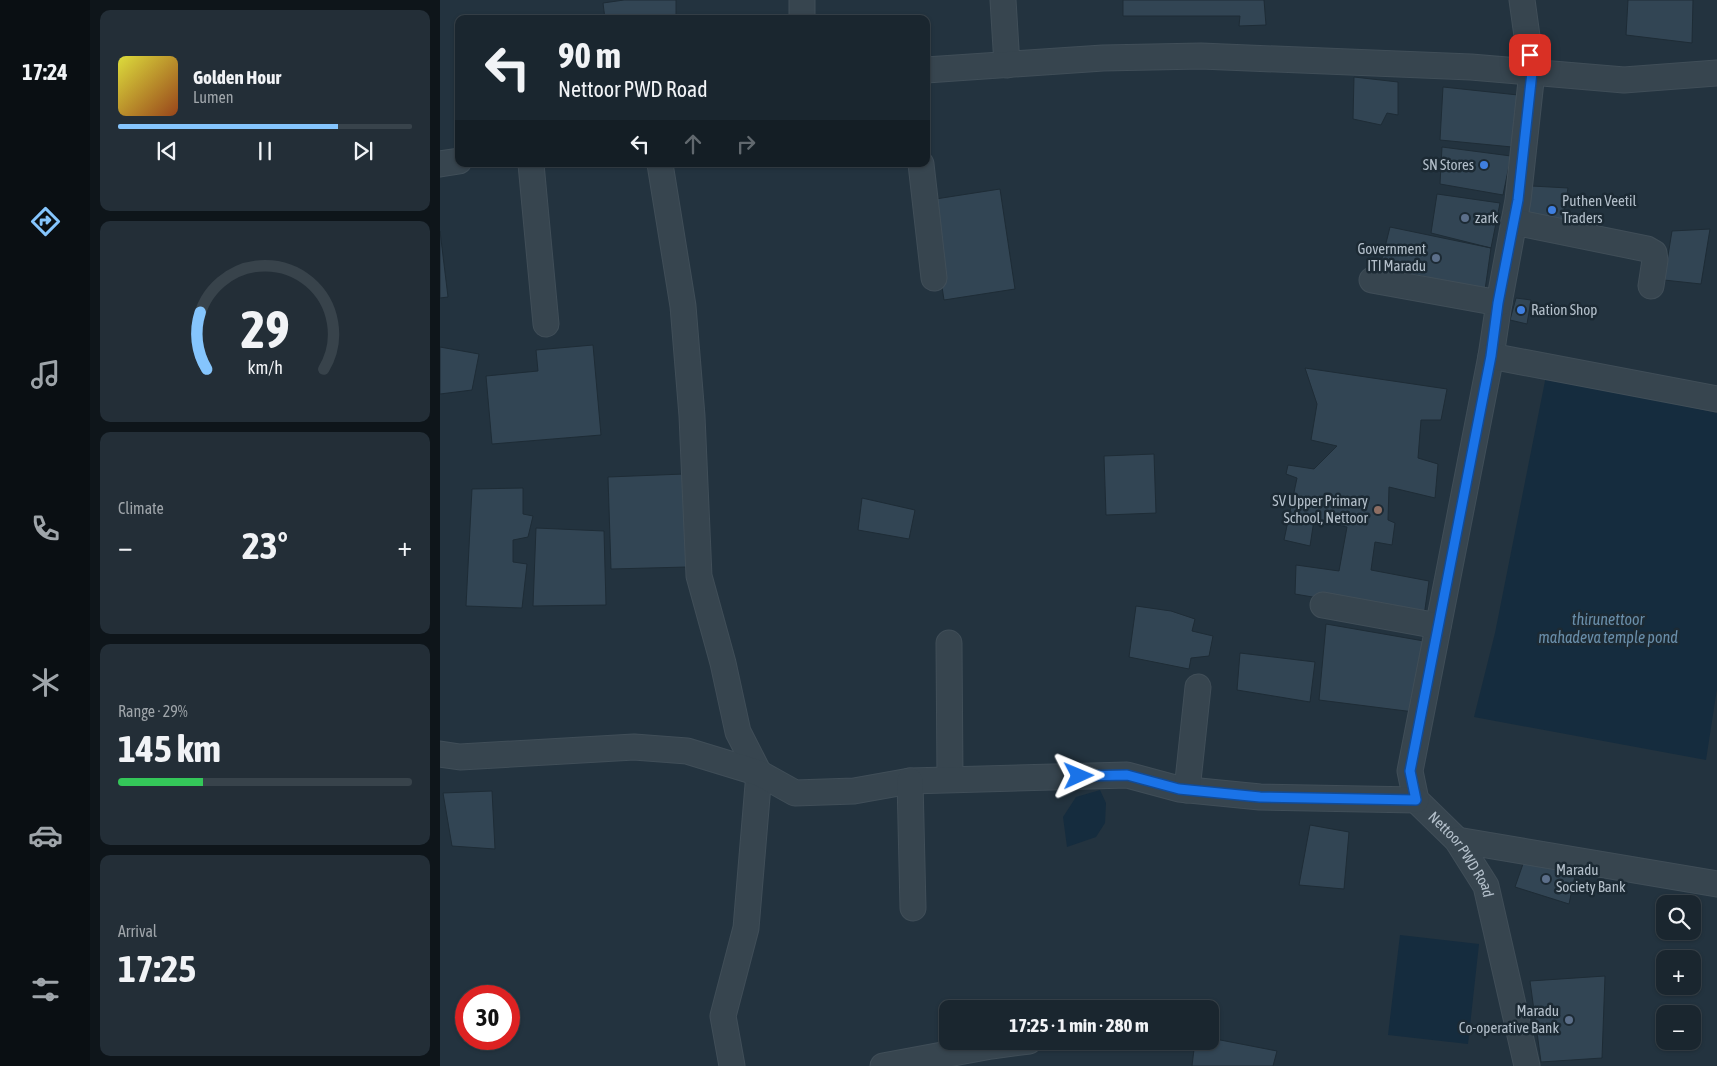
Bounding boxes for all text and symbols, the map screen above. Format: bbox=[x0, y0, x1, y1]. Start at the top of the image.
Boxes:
pin bbox=[1509, 34, 1551, 76]
icon: left bbox=[475, 35, 540, 100]
text: 90 m bbox=[558, 35, 621, 75]
icon: arrive bbox=[1516, 41, 1544, 69]
text: 17:24 bbox=[22, 59, 68, 85]
text: Golden Hour bbox=[193, 66, 281, 88]
text: Nettoor PWD Road bbox=[558, 76, 708, 102]
text: Lumen bbox=[193, 88, 233, 106]
icon: left bbox=[626, 130, 654, 158]
icon: ahead bbox=[679, 130, 707, 158]
icon: right bbox=[732, 130, 760, 158]
icon: previous bbox=[153, 137, 181, 165]
icon: pause bbox=[251, 137, 279, 165]
icon: next bbox=[349, 137, 377, 165]
place label: SN Stores bbox=[1423, 156, 1474, 173]
marker: SN Stores bbox=[1478, 159, 1490, 171]
place label: Puthen Veetil Traders bbox=[1562, 192, 1637, 226]
icon: directions bbox=[28, 204, 63, 239]
marker: Puthen Veetil Traders bbox=[1546, 204, 1558, 216]
place label: zark bbox=[1475, 209, 1499, 226]
marker: zark bbox=[1459, 212, 1471, 224]
place label: Government ITI Maradu bbox=[1357, 240, 1426, 274]
marker: Government ITI Maradu bbox=[1430, 252, 1442, 264]
text: 29 bbox=[241, 299, 289, 359]
place label: Ration Shop bbox=[1531, 301, 1597, 318]
marker: Ration Shop bbox=[1515, 304, 1527, 316]
icon: music bbox=[28, 357, 63, 392]
text: km/h bbox=[247, 357, 283, 378]
place label: SV Upper Primary School, Nettoor bbox=[1272, 492, 1369, 526]
text: Climate bbox=[118, 499, 164, 517]
marker: SV Upper Primary School, Nettoor bbox=[1372, 504, 1384, 516]
icon: phone bbox=[28, 511, 63, 546]
text: 23° bbox=[242, 524, 288, 567]
text: − bbox=[118, 530, 133, 562]
text: + bbox=[397, 530, 412, 562]
water label: thirunettoor mahadeva temple pond bbox=[1538, 610, 1678, 647]
icon: climate bbox=[28, 665, 63, 700]
text: Range · 29% bbox=[118, 702, 188, 720]
text: 145 km bbox=[118, 727, 221, 770]
position arrow bbox=[1052, 749, 1104, 801]
street label: Nettoor PWD Road bbox=[1425, 808, 1497, 899]
icon: car bbox=[28, 818, 63, 853]
place label: Maradu Society Bank bbox=[1556, 861, 1626, 895]
marker: Maradu Society Bank bbox=[1540, 873, 1552, 885]
map controls bbox=[1656, 895, 1701, 1050]
button: search bbox=[1656, 895, 1701, 940]
text: Arrival bbox=[118, 922, 157, 940]
text: 17:25 bbox=[118, 947, 196, 990]
button: + bbox=[1656, 950, 1701, 995]
icon: filters bbox=[28, 972, 63, 1007]
speed limit sign: 30 bbox=[455, 985, 520, 1050]
place label: Maradu Co-operative Bank bbox=[1459, 1002, 1559, 1036]
button: − bbox=[1656, 1005, 1701, 1050]
text: 17:25 · 1 min · 280 m bbox=[1009, 1014, 1149, 1036]
marker: Maradu Co-operative Bank bbox=[1563, 1014, 1575, 1026]

